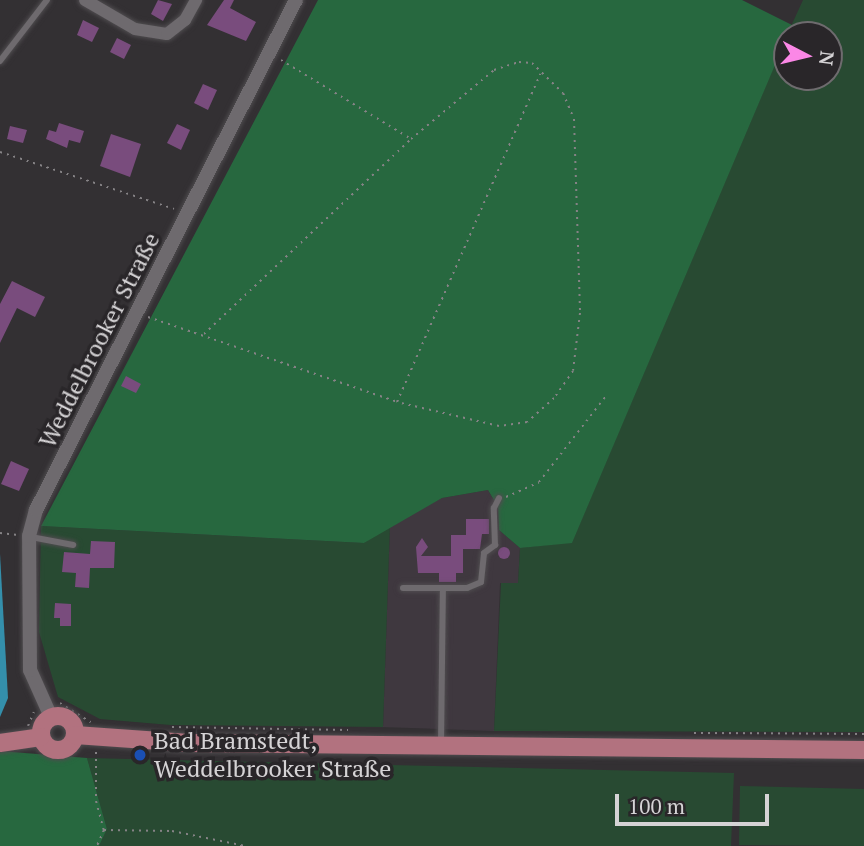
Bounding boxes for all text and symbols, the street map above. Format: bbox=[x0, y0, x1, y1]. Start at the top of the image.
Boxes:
north arrow bbox=[773, 21, 843, 91]
text: N bbox=[814, 50, 841, 67]
street label: Weddelbrooker Straße bbox=[32, 228, 166, 452]
place label: Bad Bramstedt, Weddelbrooker Straße bbox=[154, 727, 391, 783]
marker: Bad Bramstedt, Weddelbrooker Straße bbox=[132, 747, 148, 763]
scale bar bbox=[619, 780, 773, 824]
text: 100 m bbox=[628, 792, 685, 820]

